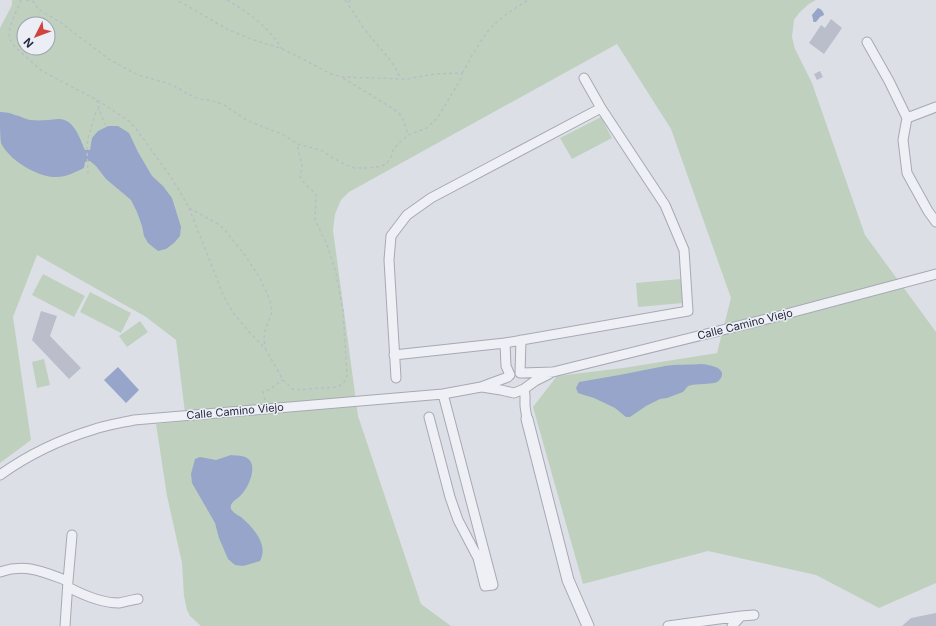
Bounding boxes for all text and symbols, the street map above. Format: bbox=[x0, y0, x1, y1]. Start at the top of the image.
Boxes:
north arrow bbox=[16, 16, 56, 56]
text: N bbox=[21, 35, 37, 50]
street label: Calle Camino Viejo bbox=[696, 305, 794, 343]
street label: Calle Camino Viejo bbox=[186, 400, 285, 422]

